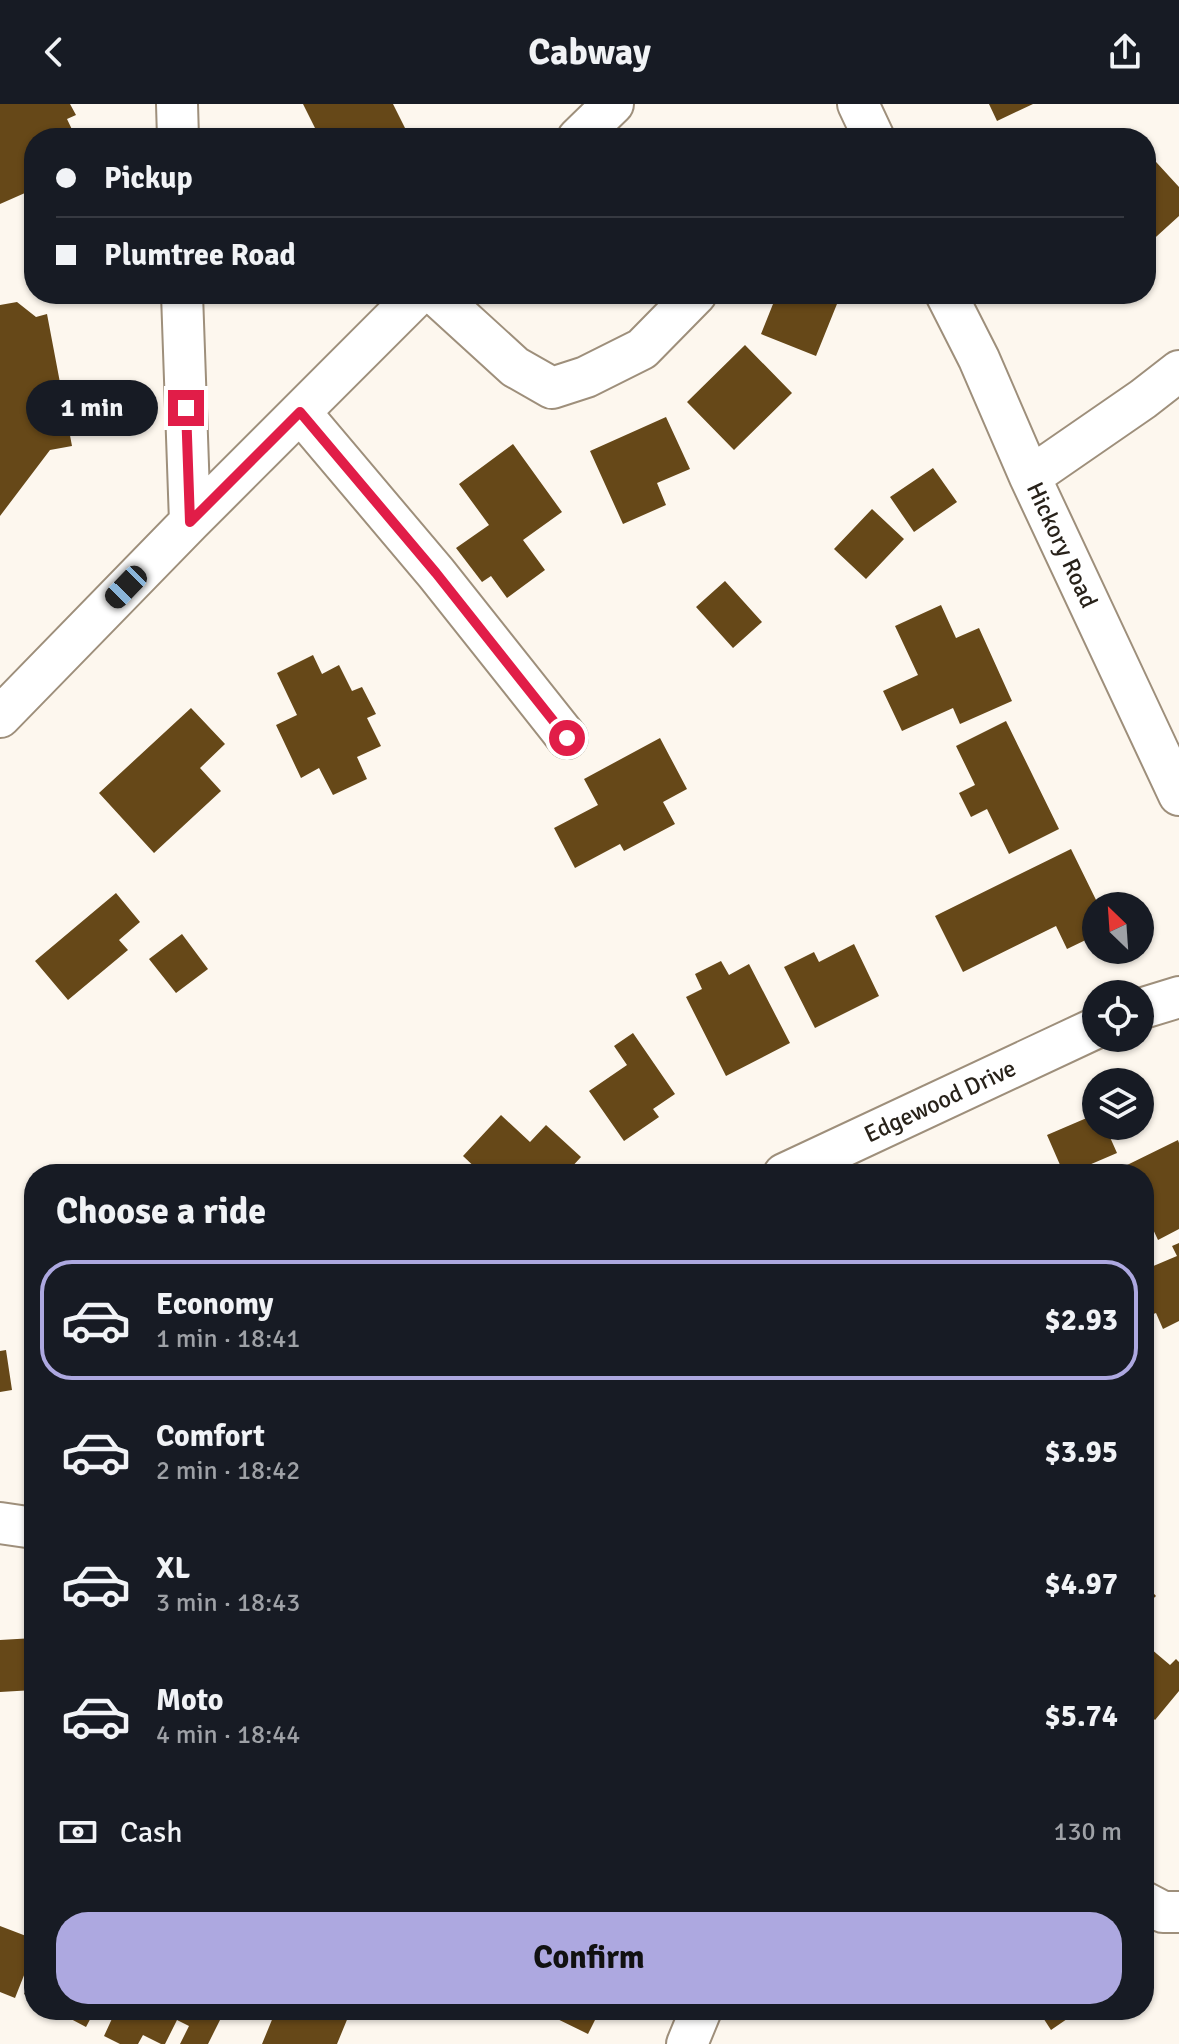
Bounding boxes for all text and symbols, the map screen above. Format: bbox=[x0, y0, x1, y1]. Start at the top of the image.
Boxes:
icon: back bbox=[32, 30, 76, 74]
text: Cabway bbox=[528, 30, 651, 75]
icon: share bbox=[1103, 30, 1147, 74]
text: Pickup bbox=[104, 160, 193, 197]
text: Plumtree Road bbox=[104, 237, 296, 274]
callout: 1 min bbox=[26, 380, 158, 436]
route end bbox=[168, 390, 204, 426]
text: 1 min bbox=[61, 392, 123, 424]
street label: Hickory Road bbox=[1020, 477, 1104, 613]
car bbox=[101, 561, 151, 613]
route start bbox=[549, 720, 585, 756]
north arrow bbox=[1082, 892, 1154, 964]
map controls bbox=[1082, 892, 1154, 1140]
button: locate bbox=[1082, 980, 1154, 1052]
street label: Edgewood Drive bbox=[859, 1053, 1021, 1149]
button: layers bbox=[1082, 1068, 1154, 1140]
text: Choose a ride bbox=[56, 1189, 266, 1234]
icon: car bbox=[60, 1284, 132, 1356]
text: Economy bbox=[156, 1286, 273, 1323]
text: $2.93 bbox=[1045, 1302, 1118, 1339]
text: 1 min · 18:41 bbox=[156, 1323, 300, 1355]
icon: car bbox=[60, 1416, 132, 1488]
text: Comfort bbox=[156, 1418, 265, 1455]
text: $3.95 bbox=[1045, 1434, 1118, 1471]
text: 2 min · 18:42 bbox=[156, 1455, 300, 1487]
icon: car bbox=[60, 1548, 132, 1620]
text: XL bbox=[156, 1550, 190, 1587]
text: $4.97 bbox=[1045, 1566, 1118, 1603]
text: 3 min · 18:43 bbox=[156, 1587, 300, 1619]
icon: car bbox=[60, 1680, 132, 1752]
text: Moto bbox=[156, 1682, 223, 1719]
text: $5.74 bbox=[1045, 1698, 1118, 1735]
text: 4 min · 18:44 bbox=[156, 1719, 300, 1751]
icon: cash bbox=[56, 1810, 100, 1854]
text: Cash bbox=[120, 1814, 183, 1851]
text: 130 m bbox=[1053, 1816, 1122, 1848]
button: Confirm bbox=[56, 1912, 1122, 2004]

